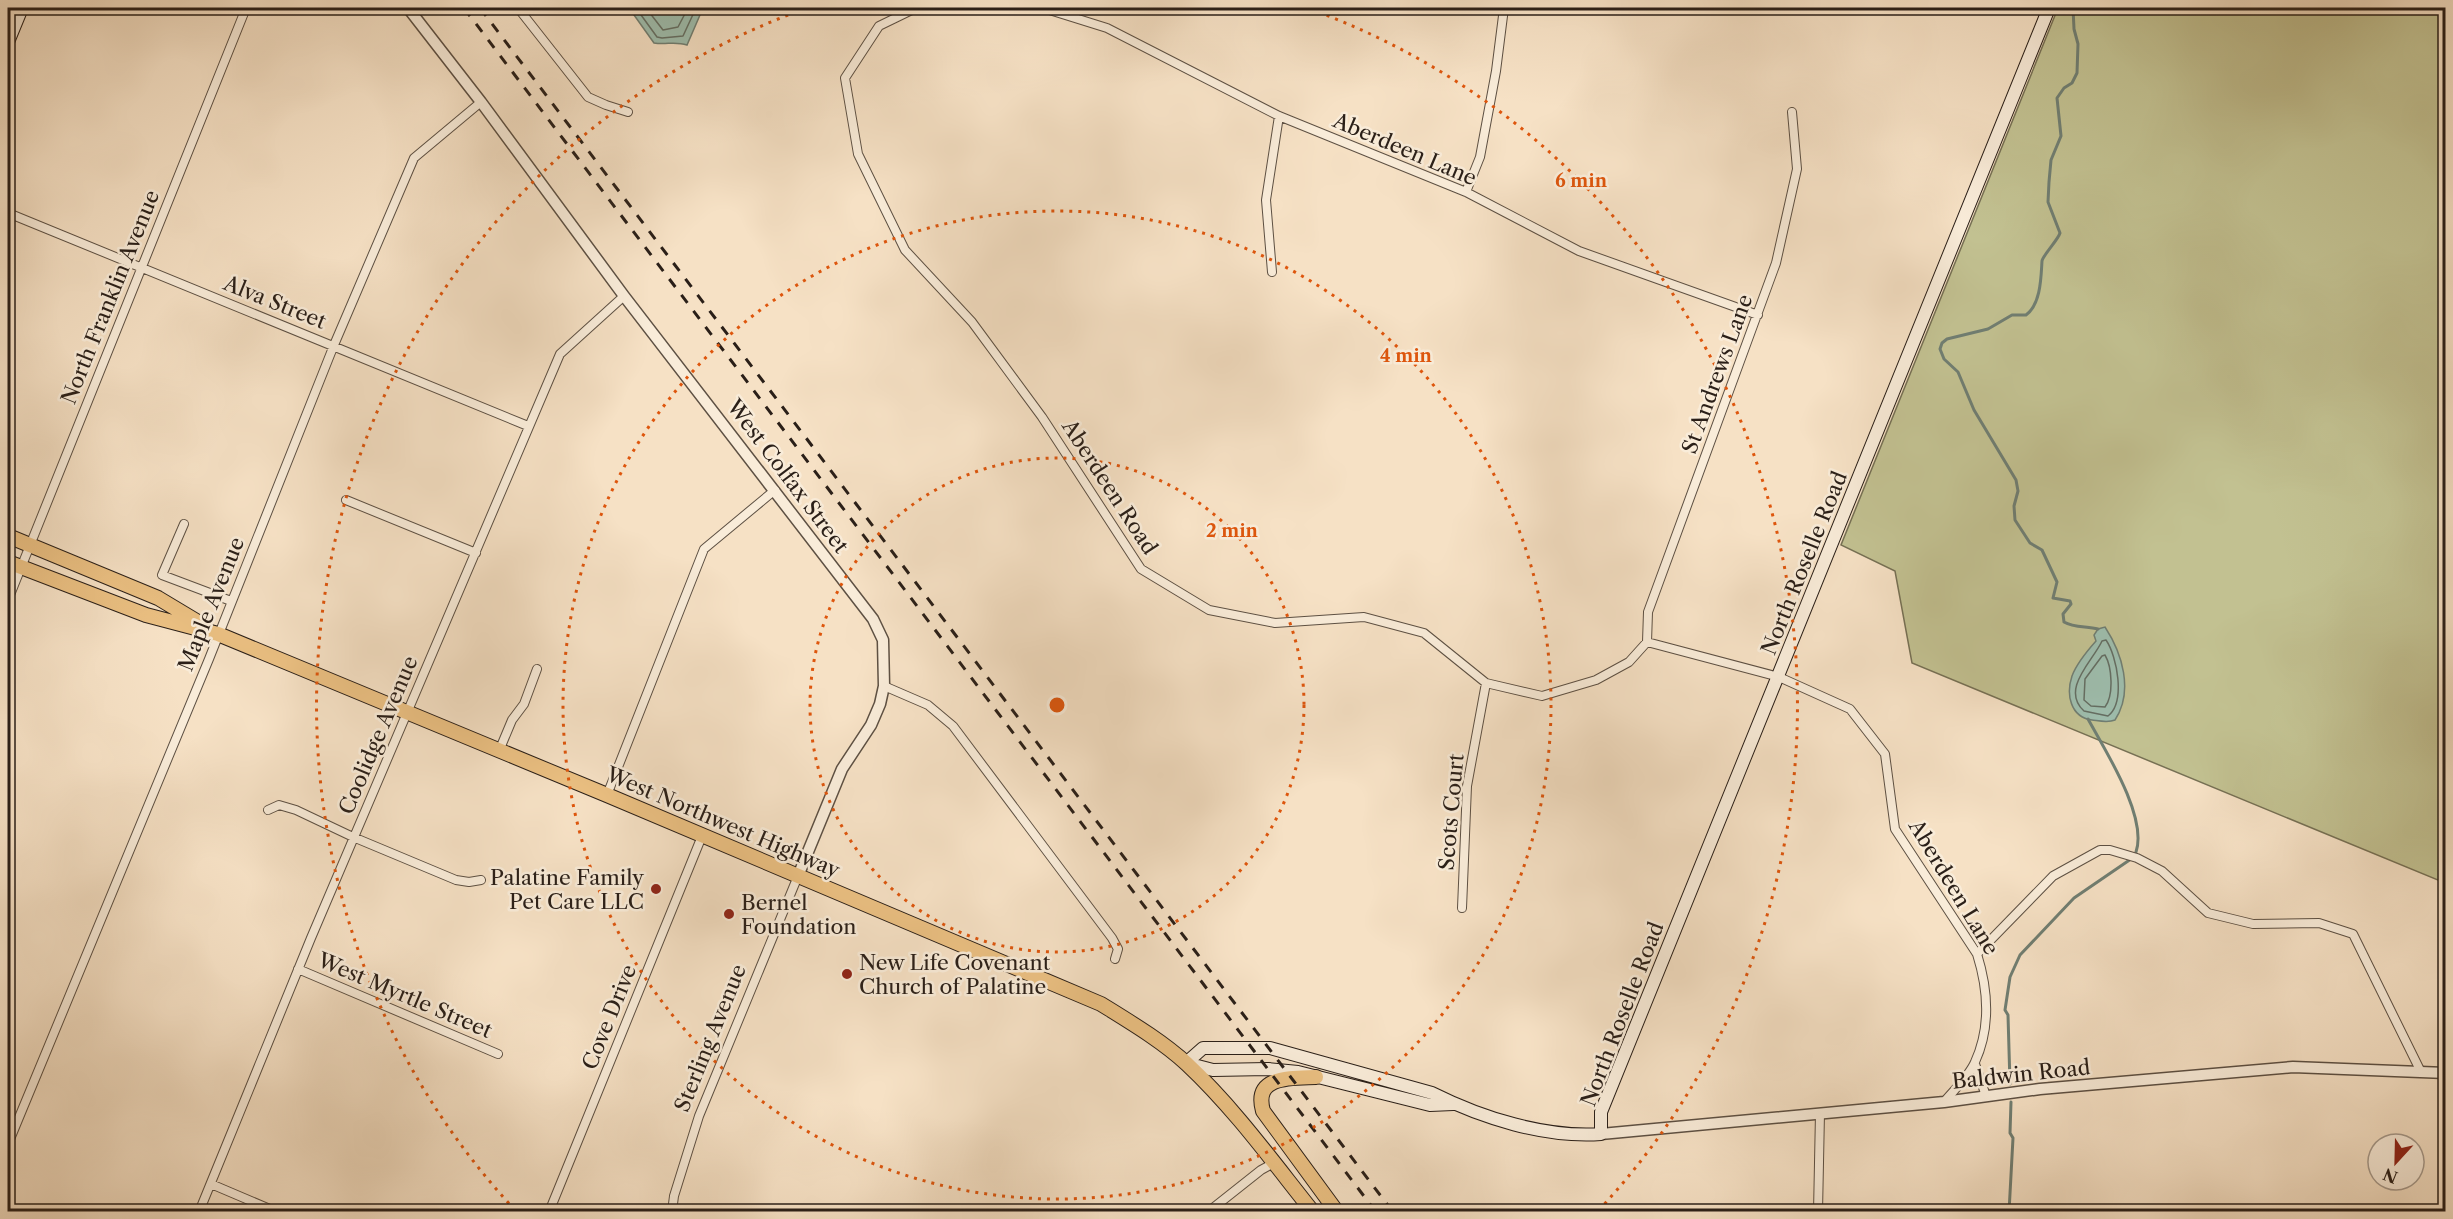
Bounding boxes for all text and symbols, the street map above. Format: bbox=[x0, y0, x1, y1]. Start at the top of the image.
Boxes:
street label: Aberdeen Lane bbox=[1329, 107, 1480, 190]
text: 6 min bbox=[1555, 170, 1608, 192]
street label: North Franklin Avenue bbox=[56, 186, 164, 408]
street label: Alva Street bbox=[219, 270, 330, 334]
street label: St Andrews Lane bbox=[1677, 291, 1757, 457]
text: 4 min bbox=[1380, 345, 1433, 367]
street label: West Colfax Street bbox=[721, 393, 854, 558]
street label: Aberdeen Road bbox=[1057, 414, 1163, 559]
street label: North Roselle Road bbox=[1756, 468, 1852, 658]
text: 2 min bbox=[1206, 520, 1259, 542]
street label: Maple Avenue bbox=[173, 533, 249, 675]
street label: Coolidge Avenue bbox=[333, 652, 423, 818]
centre of rings bbox=[1047, 695, 1067, 715]
street label: Scots Court bbox=[1433, 752, 1469, 871]
street label: West Northwest Highway bbox=[602, 761, 844, 883]
street label: Aberdeen Lane bbox=[1903, 814, 2004, 959]
place label: Palatine Family Pet Care LLC bbox=[490, 865, 644, 914]
marker: Palatine Family Pet Care LLC bbox=[649, 882, 663, 896]
place label: Bernel Foundation bbox=[741, 890, 856, 939]
marker: Bernel Foundation bbox=[722, 907, 736, 921]
street label: North Roselle Road bbox=[1575, 918, 1669, 1110]
street label: West Myrtle Street bbox=[313, 947, 496, 1043]
place label: New Life Covenant Church of Palatine bbox=[859, 950, 1051, 999]
street label: Cove Drive bbox=[577, 961, 641, 1073]
street label: Sterling Avenue bbox=[669, 961, 751, 1115]
marker: New Life Covenant Church of Palatine bbox=[840, 967, 854, 981]
street label: Baldwin Road bbox=[1951, 1054, 2092, 1094]
north arrow bbox=[2366, 1132, 2426, 1192]
text: N bbox=[2380, 1164, 2401, 1188]

